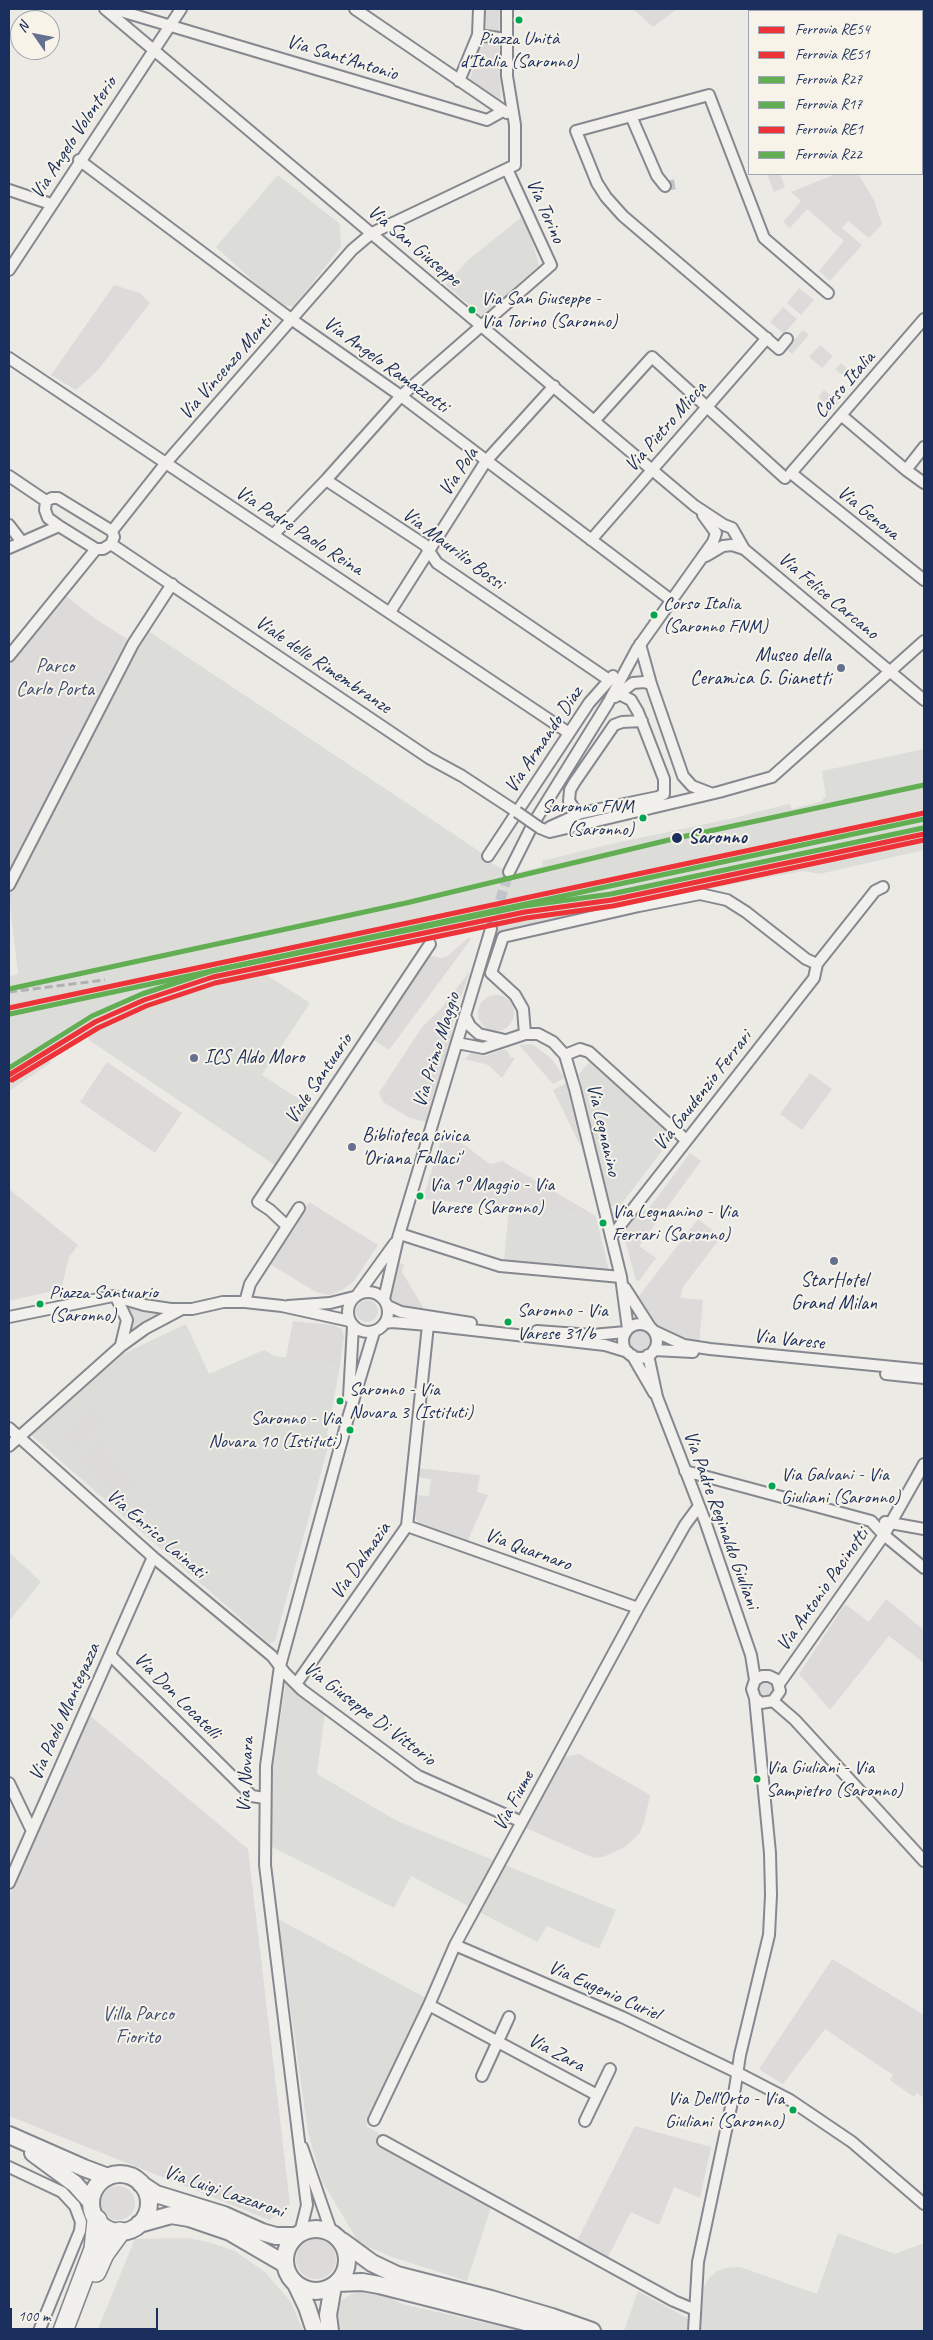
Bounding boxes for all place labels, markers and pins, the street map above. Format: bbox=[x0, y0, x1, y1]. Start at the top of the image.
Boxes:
marker: Piazza Unità d'Italia (Saronno) bbox=[514, 15, 524, 25]
place label: Piazza Unità d'Italia (Saronno) bbox=[460, 28, 578, 72]
place label: Via San Giuseppe - Via Torino (Saronno) bbox=[481, 288, 617, 332]
marker: Via San Giuseppe - Via Torino (Saronno) bbox=[467, 305, 477, 315]
place label: Corso Italia (Saronno FNM) bbox=[663, 593, 768, 637]
marker: Corso Italia (Saronno FNM) bbox=[649, 610, 659, 620]
place label: Museo della Ceramica G. Gianetti bbox=[690, 644, 831, 691]
marker: Museo della Ceramica G. Gianetti bbox=[835, 662, 847, 674]
place label: Saronno FNM (Saronno) bbox=[542, 796, 634, 840]
marker: Saronno FNM (Saronno) bbox=[638, 813, 648, 823]
place label: Saronno bbox=[688, 826, 747, 850]
marker: Saronno bbox=[670, 831, 684, 845]
place label: ICS Aldo Moro bbox=[204, 1046, 304, 1070]
marker: ICS Aldo Moro bbox=[188, 1052, 200, 1064]
place label: Biblioteca civica 'Oriana Fallaci' bbox=[362, 1124, 469, 1171]
marker: Biblioteca civica 'Oriana Fallaci' bbox=[346, 1141, 358, 1153]
place label: Via 1° Maggio - Via Varese (Saronno) bbox=[429, 1174, 554, 1218]
marker: Via 1° Maggio - Via Varese (Saronno) bbox=[415, 1191, 425, 1201]
place label: Via Legnanino - Via Ferrari (Saronno) bbox=[612, 1201, 737, 1245]
marker: Via Legnanino - Via Ferrari (Saronno) bbox=[598, 1218, 608, 1228]
marker: StarHotel Grand Milan bbox=[828, 1255, 840, 1267]
place label: StarHotel Grand Milan bbox=[791, 1269, 877, 1316]
place label: Piazza Santuario (Saronno) bbox=[49, 1282, 158, 1326]
marker: Piazza Santuario (Saronno) bbox=[35, 1299, 45, 1309]
place label: Saronno - Via Varese 31/b bbox=[517, 1300, 608, 1344]
marker: Saronno - Via Varese 31/b bbox=[503, 1317, 513, 1327]
place label: Saronno - Via Novara 3 (Istituti) bbox=[349, 1379, 473, 1423]
marker: Saronno - Via Novara 3 (Istituti) bbox=[335, 1396, 345, 1406]
place label: Saronno - Via Novara 10 (Istituti) bbox=[209, 1408, 341, 1452]
marker: Saronno - Via Novara 10 (Istituti) bbox=[345, 1425, 355, 1435]
place label: Via Galvani - Via Giuliani (Saronno) bbox=[781, 1464, 900, 1508]
marker: Via Galvani - Via Giuliani (Saronno) bbox=[767, 1481, 777, 1491]
place label: Via Giuliani - Via Sampietro (Saronno) bbox=[766, 1757, 903, 1801]
marker: Via Giuliani - Via Sampietro (Saronno) bbox=[752, 1774, 762, 1784]
place label: Via Dell'Orto - Via Giuliani (Saronno) bbox=[665, 2088, 784, 2132]
marker: Via Dell'Orto - Via Giuliani (Saronno) bbox=[788, 2105, 798, 2115]

